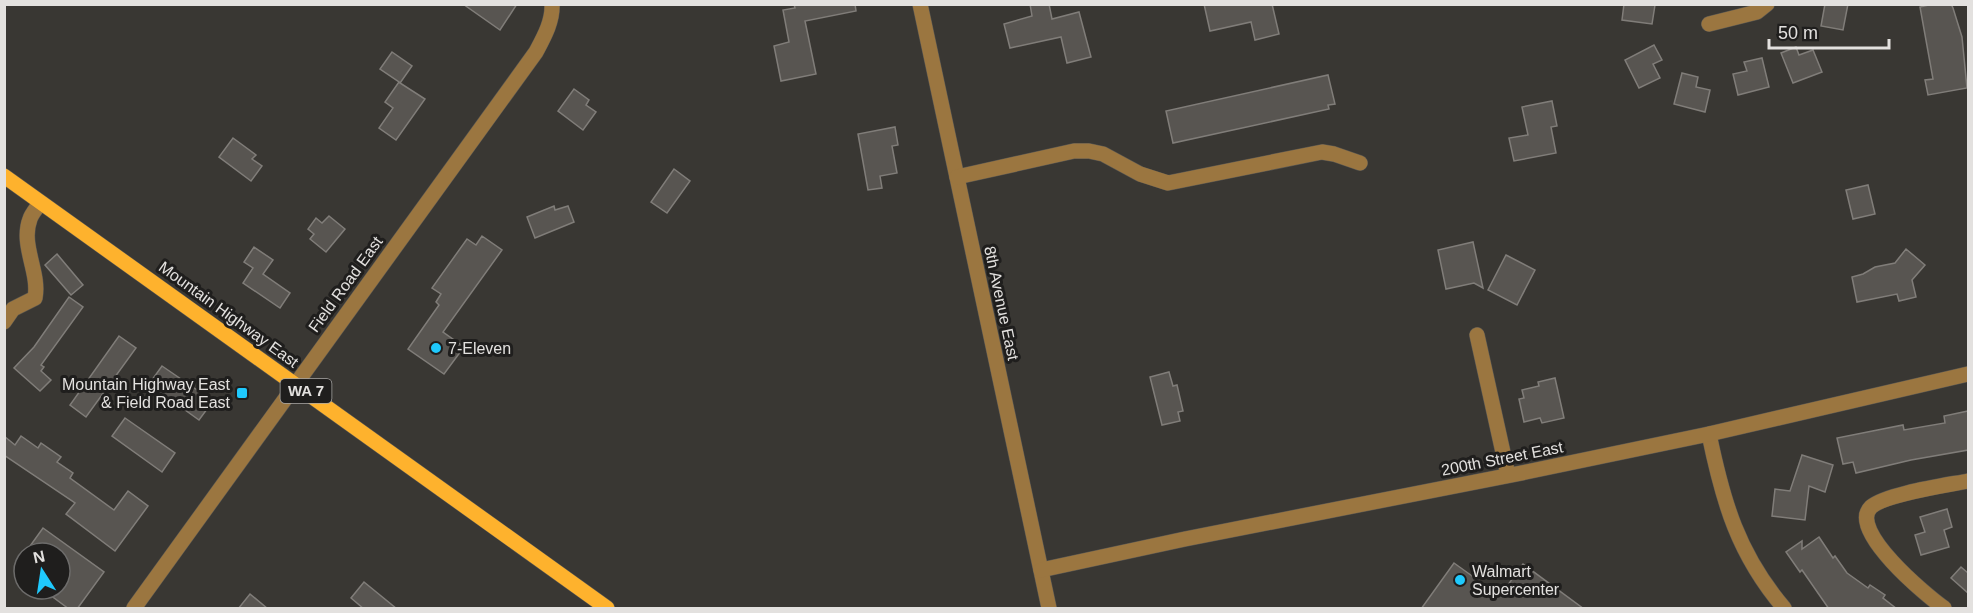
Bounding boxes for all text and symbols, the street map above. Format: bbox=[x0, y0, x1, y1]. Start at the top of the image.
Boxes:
scale bar bbox=[1769, 12, 1889, 50]
text: 50 m bbox=[1778, 23, 1818, 43]
street label: Field Road East bbox=[305, 233, 386, 335]
street label: 8th Avenue East bbox=[981, 244, 1022, 362]
street label: Mountain Highway East bbox=[156, 258, 302, 371]
place label: 7-Eleven bbox=[448, 340, 511, 357]
marker: 7-Eleven bbox=[429, 341, 443, 355]
place label: Mountain Highway East & Field Road East bbox=[62, 376, 231, 411]
road number: WA 7 bbox=[280, 379, 332, 403]
marker: Mountain Highway East & Field Road East bbox=[235, 386, 249, 400]
street label: 200th Street East bbox=[1440, 438, 1565, 479]
north arrow bbox=[12, 541, 72, 601]
text: N bbox=[32, 547, 46, 566]
place label: Walmart Supercenter bbox=[1472, 563, 1560, 598]
marker: Walmart Supercenter bbox=[1453, 573, 1467, 587]

